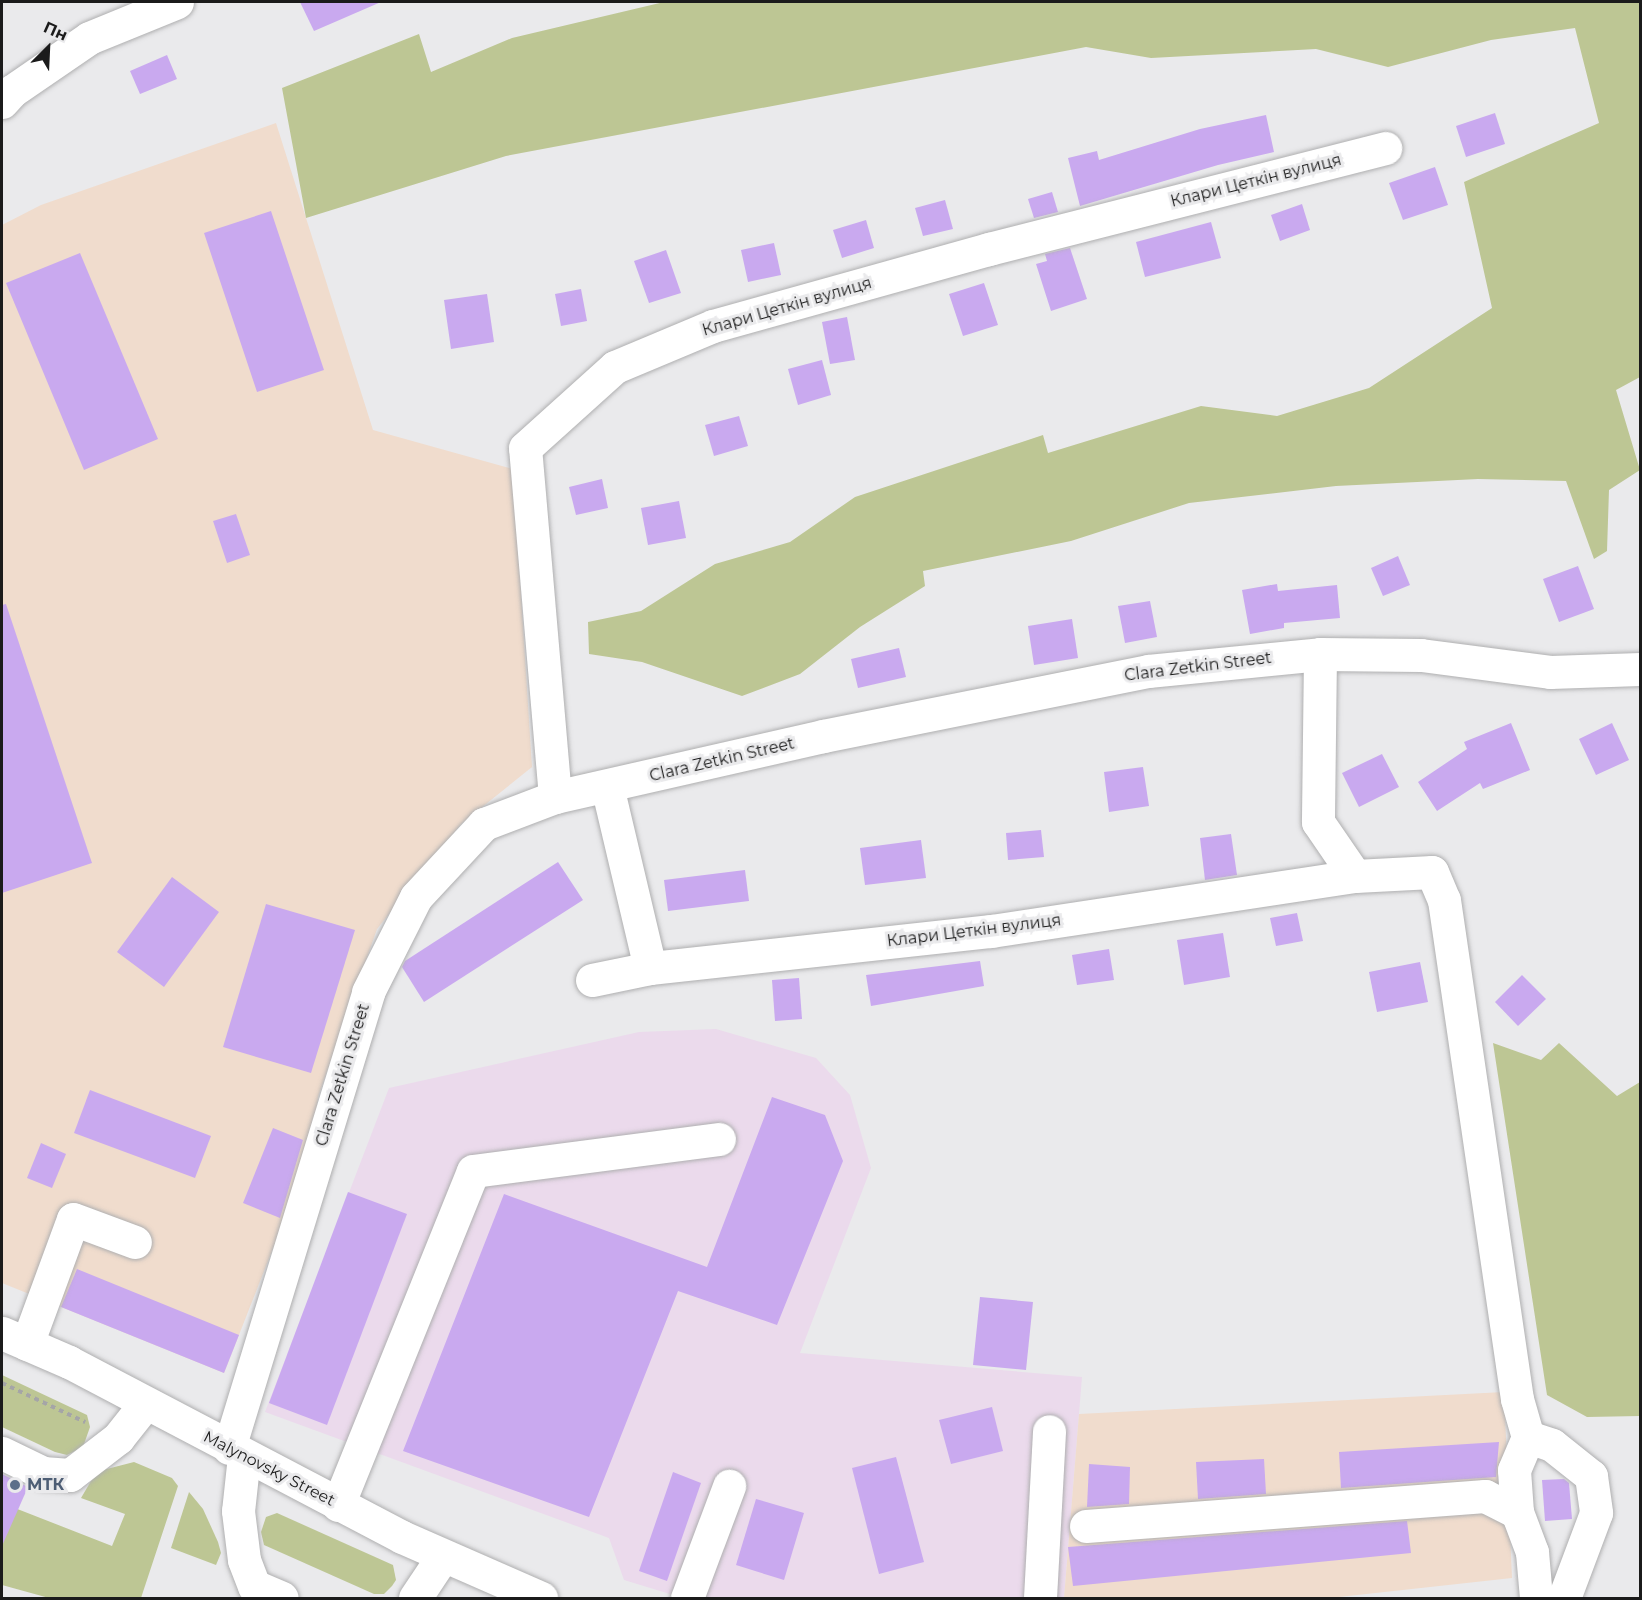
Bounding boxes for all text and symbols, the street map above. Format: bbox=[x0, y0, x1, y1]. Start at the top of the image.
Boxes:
north arrow bbox=[18, 18, 78, 78]
text: Пн bbox=[41, 18, 70, 45]
street label: Клари Цеткін вулиця bbox=[1169, 150, 1343, 212]
street label: Клари Цеткін вулиця bbox=[700, 274, 874, 340]
street label: Clara Zetkin Street bbox=[1123, 648, 1273, 686]
street label: Clara Zetkin Street bbox=[648, 734, 796, 786]
street label: Клари Цеткін вулиця bbox=[886, 911, 1062, 951]
street label: Clara Zetkin Street bbox=[312, 1001, 374, 1149]
street label: Malynovsky Street bbox=[200, 1428, 338, 1510]
place label: МТК bbox=[27, 1475, 64, 1495]
marker: МТК bbox=[8, 1478, 22, 1492]

